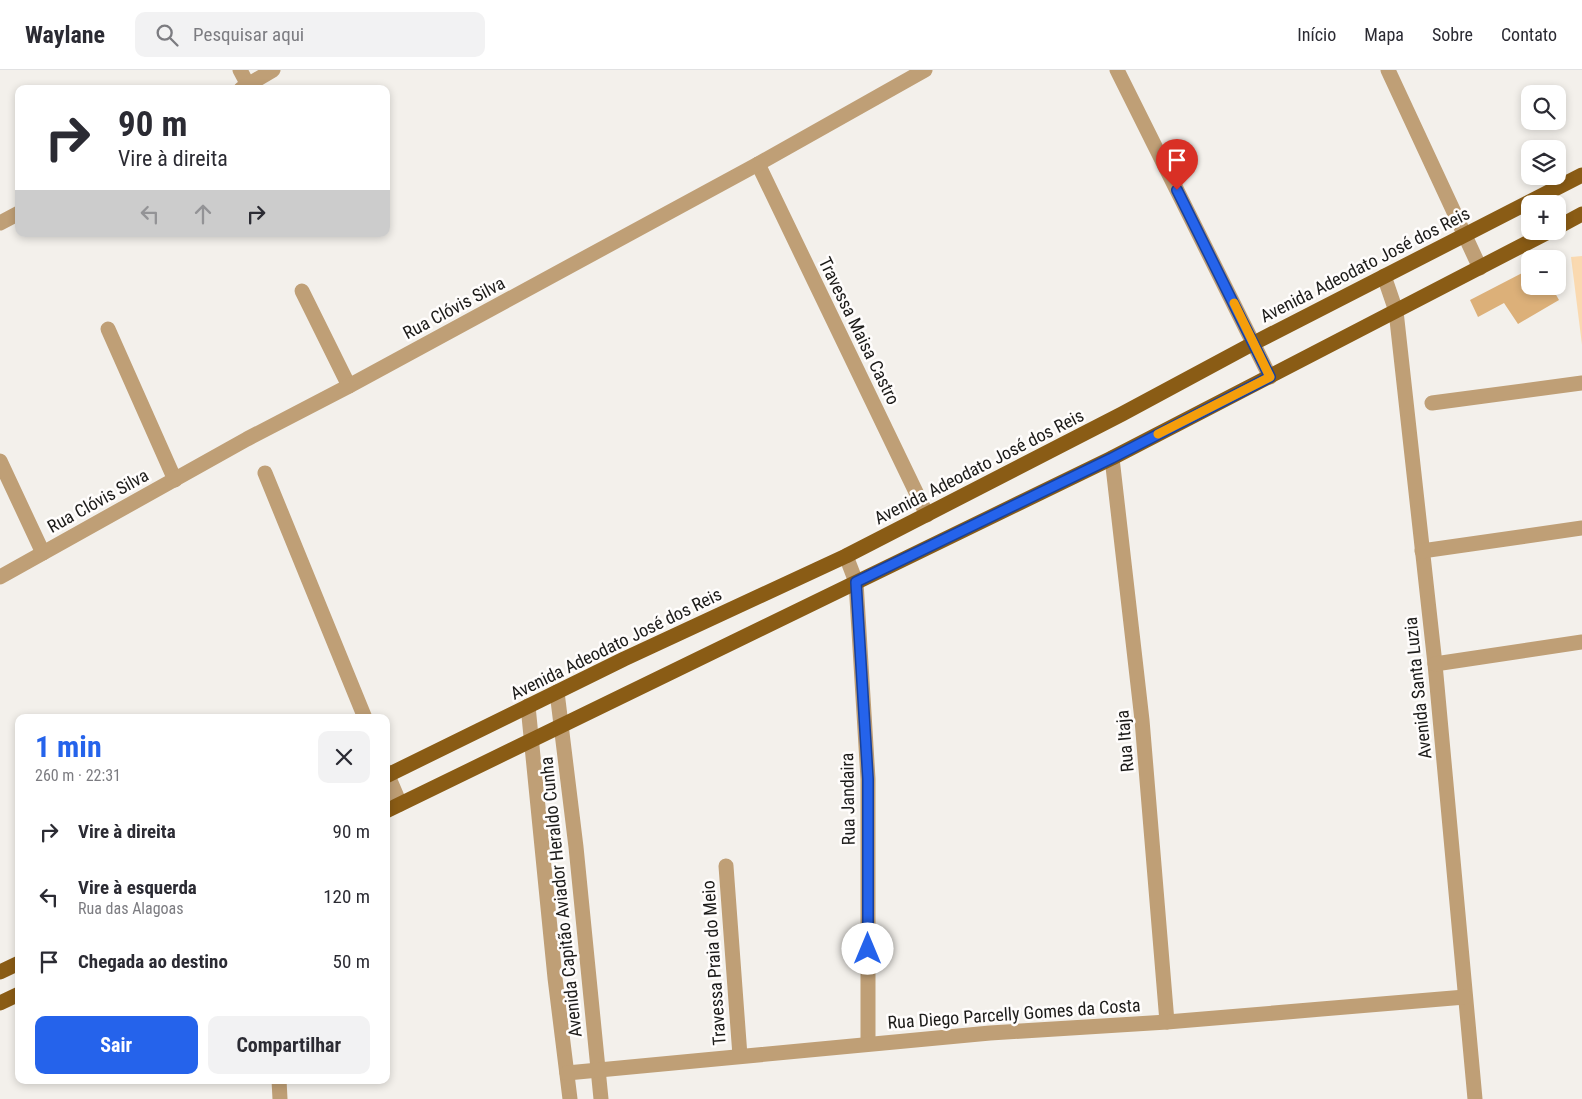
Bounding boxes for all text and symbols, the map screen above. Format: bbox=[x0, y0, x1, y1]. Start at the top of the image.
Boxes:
search box bbox=[135, 12, 485, 57]
text: Waylane bbox=[25, 21, 105, 49]
icon: search bbox=[153, 21, 181, 49]
text: Pesquisar aqui bbox=[193, 23, 304, 46]
text: Início bbox=[1297, 24, 1336, 45]
text: Mapa bbox=[1364, 24, 1404, 45]
text: Sobre bbox=[1432, 24, 1473, 45]
text: Contato bbox=[1501, 24, 1557, 45]
map controls bbox=[1521, 85, 1566, 295]
button: search bbox=[1521, 85, 1566, 130]
text: 90 m bbox=[118, 104, 187, 145]
icon: right bbox=[35, 105, 100, 170]
pin bbox=[1156, 139, 1198, 190]
button: layers bbox=[1521, 140, 1566, 185]
text: Vire à direita bbox=[118, 146, 228, 171]
icon: arrive bbox=[1163, 146, 1191, 174]
button: + bbox=[1521, 195, 1566, 240]
icon: left bbox=[136, 200, 164, 228]
icon: ahead bbox=[189, 200, 217, 228]
icon: right bbox=[242, 200, 270, 228]
street label: Avenida Adeodato José dos Reis bbox=[1257, 202, 1473, 327]
button: − bbox=[1521, 250, 1566, 295]
street label: Travessa Maisa Castro bbox=[815, 254, 904, 408]
street label: Rua Clóvis Silva bbox=[399, 272, 508, 343]
street label: Avenida Adeodato José dos Reis bbox=[871, 404, 1087, 529]
street label: Rua Clóvis Silva bbox=[44, 464, 152, 537]
street label: Avenida Adeodato José dos Reis bbox=[507, 583, 725, 704]
street label: Avenida Santa Luzia bbox=[1400, 616, 1435, 760]
street label: Rua Itaja bbox=[1111, 709, 1138, 773]
text: 1 min bbox=[35, 729, 102, 764]
button: close bbox=[318, 731, 370, 783]
street label: Rua Jandaira bbox=[836, 753, 859, 845]
street label: Avenida Capitão Aviador Heraldo Cunha bbox=[535, 756, 586, 1038]
text: 260 m · 22:31 bbox=[35, 766, 121, 785]
icon: right bbox=[35, 818, 63, 846]
text: Vire à direita bbox=[78, 820, 176, 843]
text: 90 m bbox=[333, 820, 370, 843]
text: Vire à esquerda bbox=[78, 876, 197, 899]
street label: Travessa Praia do Meio bbox=[697, 880, 730, 1046]
icon: left bbox=[35, 883, 63, 911]
text: 120 m bbox=[323, 885, 370, 908]
text: Rua das Alagoas bbox=[78, 899, 184, 918]
position arrow bbox=[841, 922, 893, 974]
icon: arrive bbox=[35, 948, 63, 976]
text: Chegada ao destino bbox=[78, 950, 228, 973]
text: 50 m bbox=[333, 950, 370, 973]
street label: Rua Diego Parcelly Gomes da Costa bbox=[887, 994, 1141, 1033]
button: Sair bbox=[35, 1016, 198, 1074]
button: Compartilhar bbox=[208, 1016, 370, 1074]

